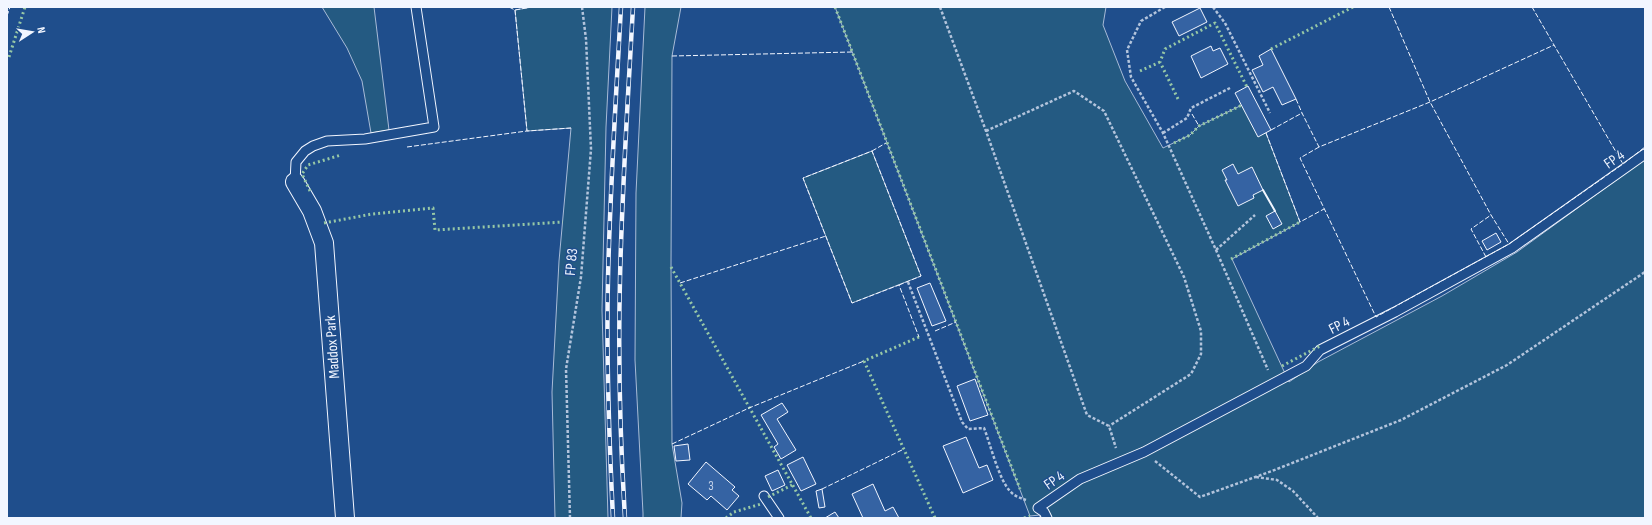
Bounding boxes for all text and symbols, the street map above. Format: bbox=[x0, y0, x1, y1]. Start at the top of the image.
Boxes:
north arrow bbox=[12, 12, 52, 52]
text: N bbox=[34, 26, 48, 34]
street label: FP 4 bbox=[1600, 146, 1628, 173]
street label: FP 83 bbox=[561, 248, 582, 277]
street label: FP 4 bbox=[1326, 312, 1353, 339]
street label: Maddox Park bbox=[321, 314, 344, 379]
street label: FP 4 bbox=[1040, 467, 1068, 494]
house number: 3 bbox=[708, 478, 714, 494]

